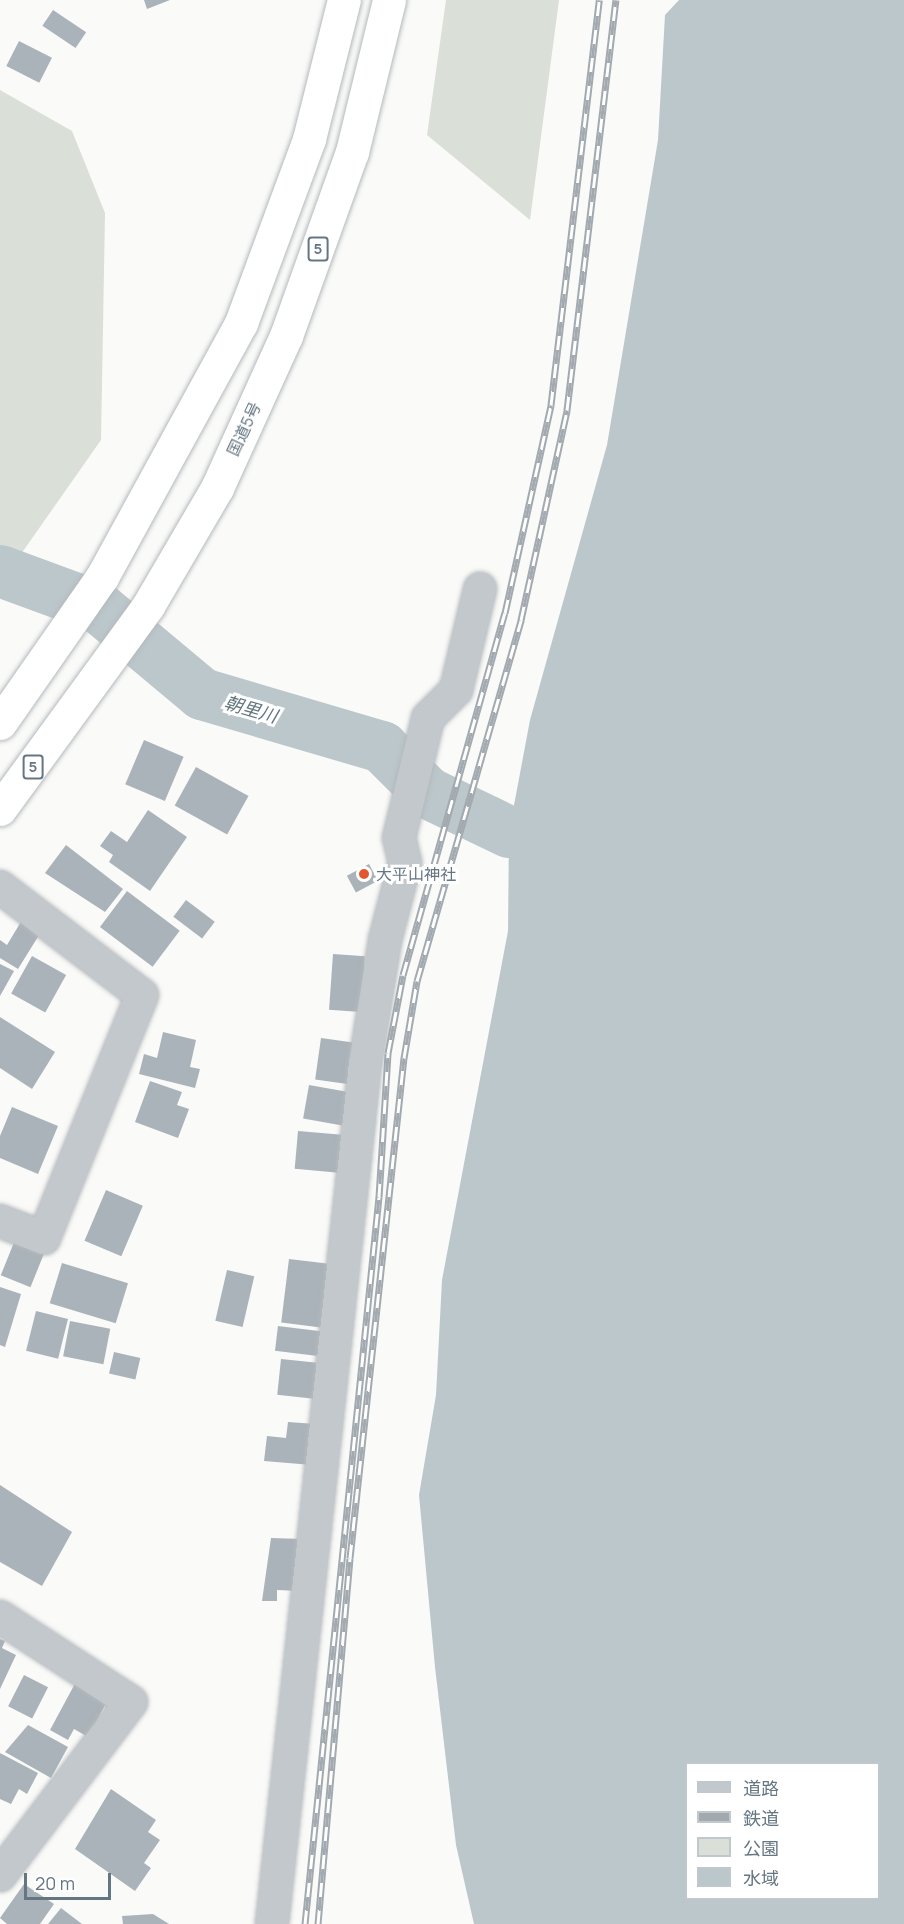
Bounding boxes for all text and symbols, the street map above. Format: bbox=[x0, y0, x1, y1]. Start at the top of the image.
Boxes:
road number: 5 bbox=[308, 237, 328, 261]
street label: 国道5号 bbox=[223, 399, 265, 459]
water label: 朝里川 bbox=[222, 691, 280, 727]
road number: 5 bbox=[22, 755, 44, 779]
place label: 大平山神社 bbox=[376, 864, 456, 884]
marker: 大平山神社 bbox=[357, 867, 371, 881]
legend bbox=[685, 1762, 880, 1900]
text: 道路 bbox=[743, 1776, 779, 1800]
text: 鉄道 bbox=[743, 1806, 779, 1830]
text: 公園 bbox=[743, 1836, 779, 1860]
scale bar bbox=[27, 1861, 114, 1899]
text: 水域 bbox=[743, 1866, 779, 1890]
text: 20 m bbox=[35, 1871, 75, 1895]

